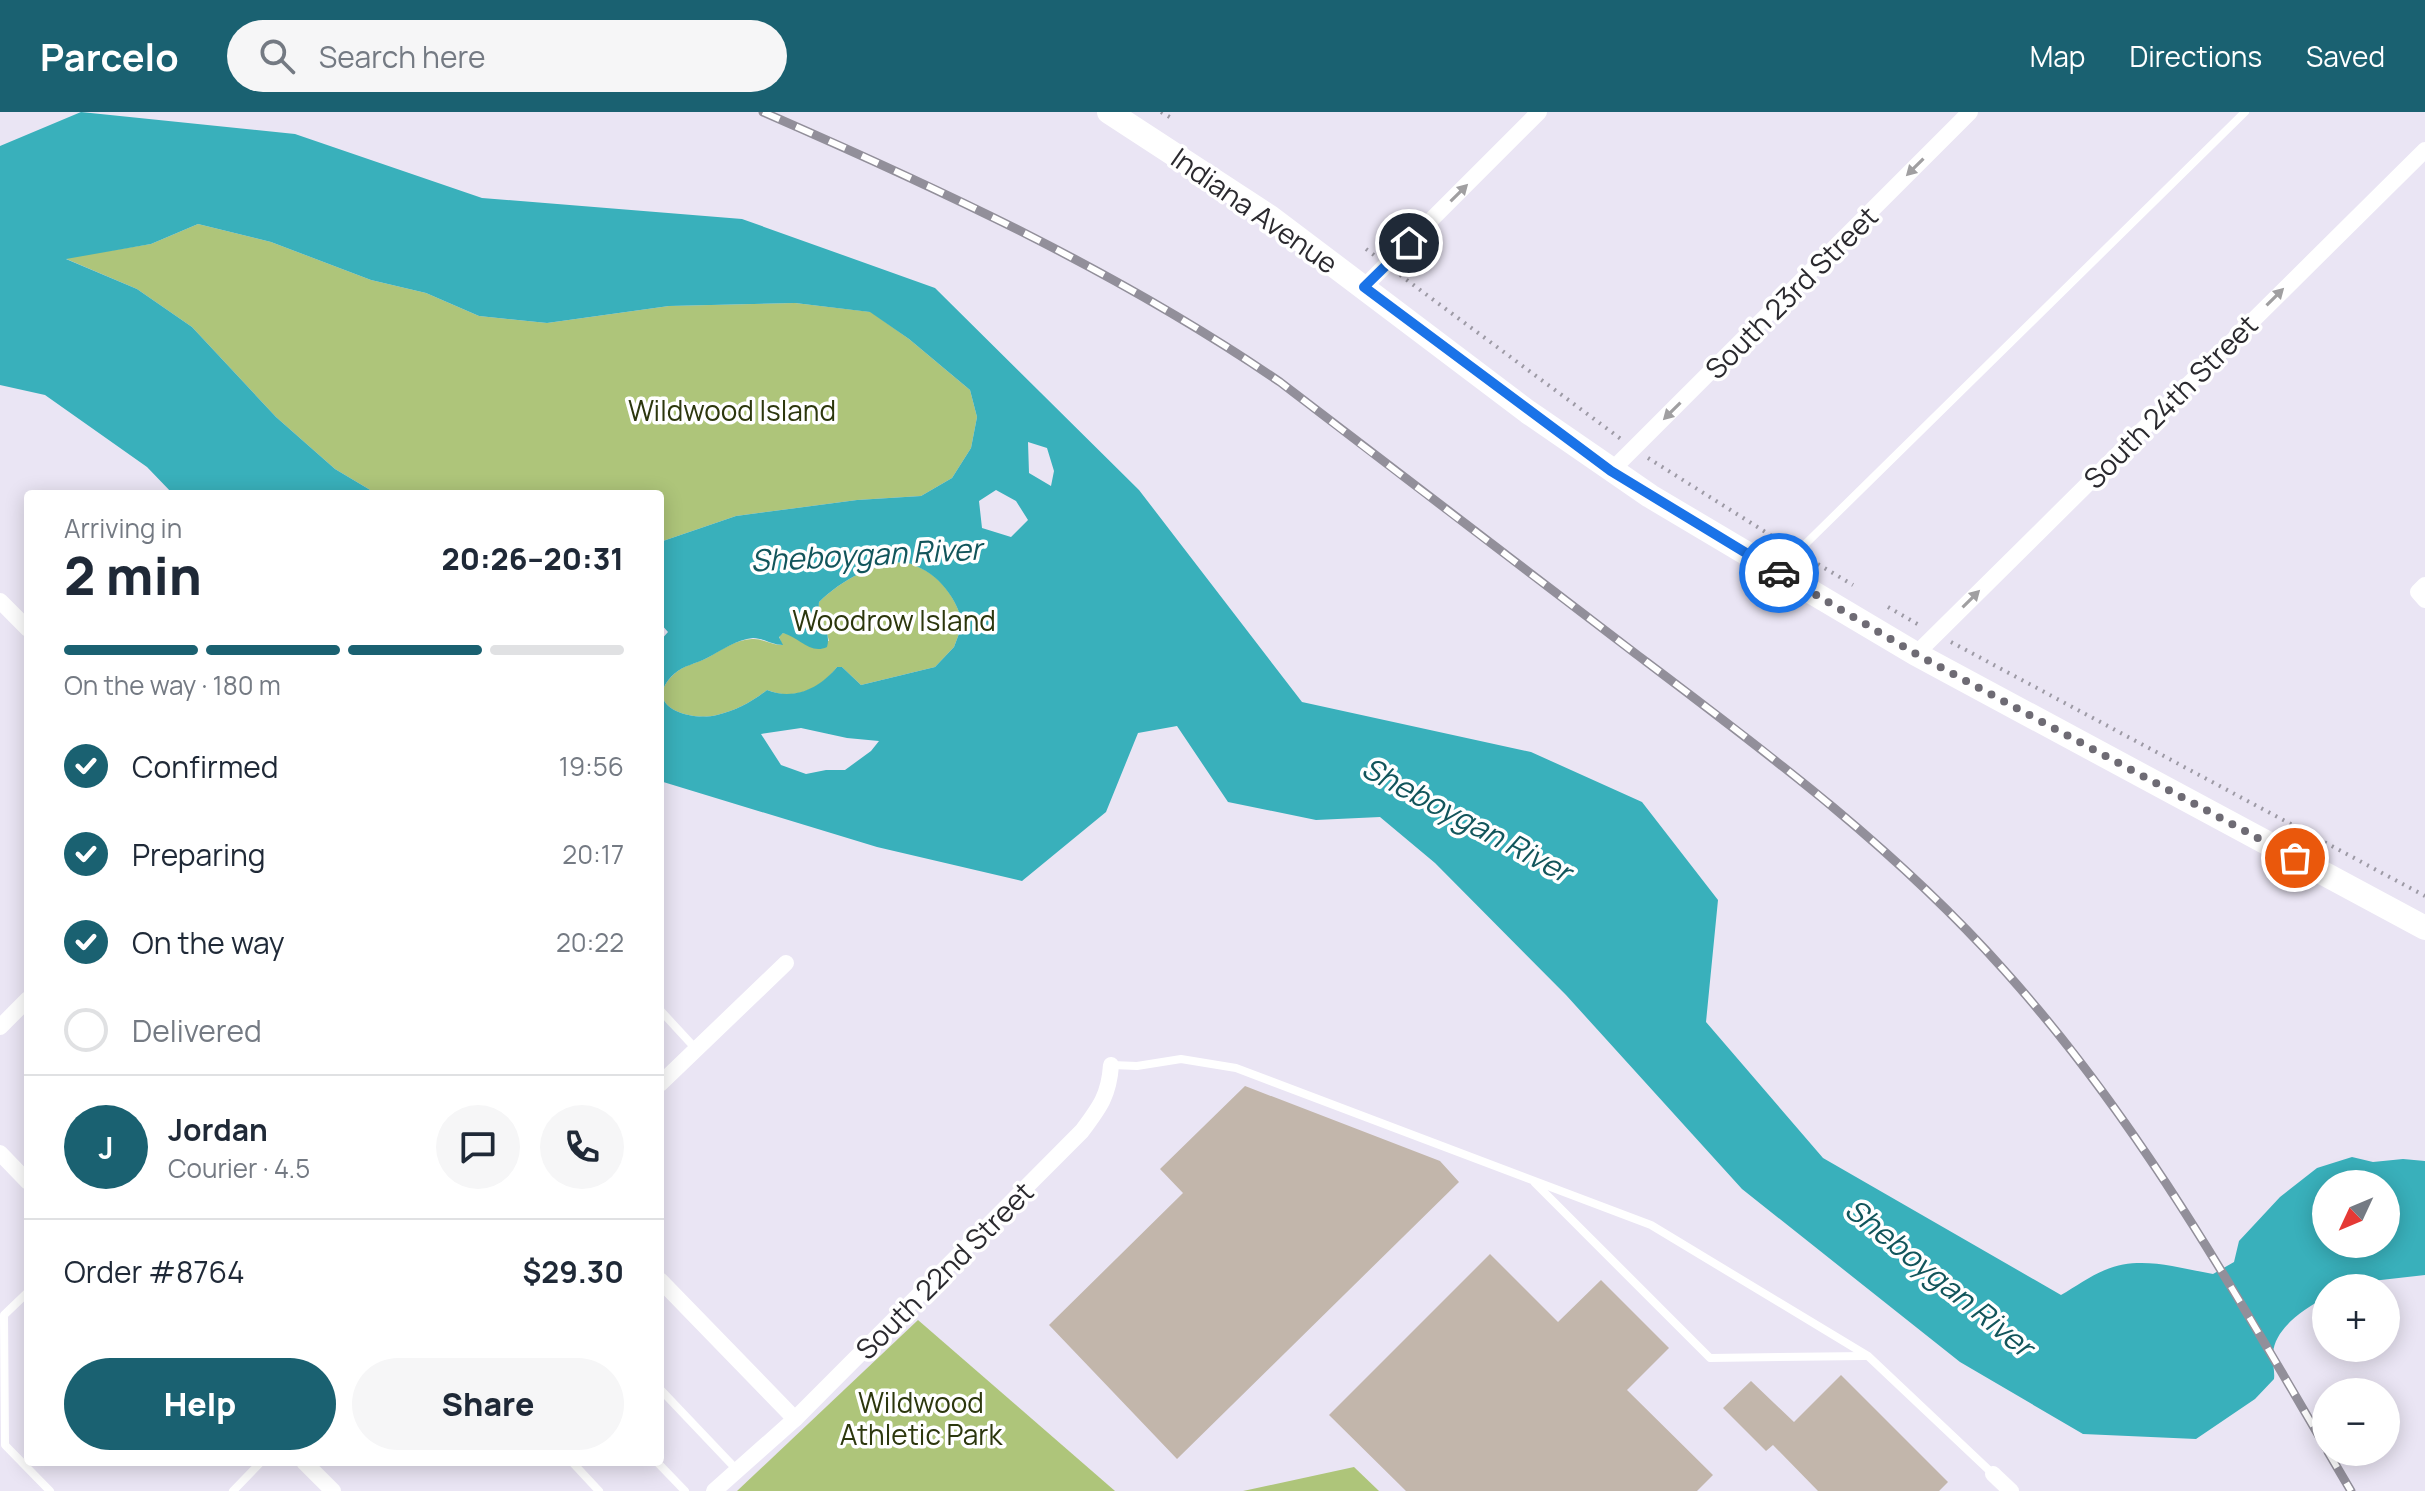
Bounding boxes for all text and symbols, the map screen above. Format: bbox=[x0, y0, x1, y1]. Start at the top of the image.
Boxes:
search box bbox=[227, 20, 787, 92]
text: Parcelo bbox=[40, 30, 179, 82]
icon: search bbox=[255, 34, 299, 78]
text: Search here bbox=[319, 36, 486, 77]
text: Map bbox=[2030, 37, 2085, 75]
text: Directions bbox=[2129, 37, 2262, 75]
text: Saved bbox=[2306, 37, 2385, 75]
street label: Indiana Avenue bbox=[1164, 138, 1346, 282]
one-way arrow bbox=[1906, 157, 1925, 176]
one-way arrow bbox=[1449, 184, 1468, 203]
street label: South 23rd Street bbox=[1696, 197, 1886, 387]
pin bbox=[1375, 209, 1443, 277]
icon: home bbox=[1387, 221, 1431, 265]
one-way arrow bbox=[2265, 289, 2284, 307]
street label: South 24th Street bbox=[2075, 306, 2265, 496]
park label: Wildwood Island bbox=[628, 391, 836, 429]
one-way arrow bbox=[1663, 401, 1682, 420]
text: Arriving in bbox=[64, 510, 182, 546]
water label: Sheboygan River bbox=[749, 527, 987, 581]
courier bbox=[1739, 533, 1819, 613]
text: 20:26–20:31 bbox=[442, 538, 624, 579]
text: 2 min bbox=[64, 540, 202, 611]
icon: car bbox=[1757, 551, 1801, 595]
one-way arrow bbox=[1961, 590, 1980, 608]
park label: Woodrow Island bbox=[792, 601, 996, 639]
text: On the way · 180 m bbox=[64, 667, 281, 703]
icon: check bbox=[64, 744, 108, 788]
text: Confirmed bbox=[132, 746, 279, 787]
water label: Sheboygan River bbox=[1355, 747, 1582, 893]
text: 19:56 bbox=[559, 748, 624, 784]
pin bbox=[2261, 824, 2329, 892]
icon: check bbox=[64, 832, 108, 876]
text: Preparing bbox=[132, 834, 266, 875]
text: 20:17 bbox=[562, 836, 624, 872]
icon: bag bbox=[2273, 836, 2317, 880]
icon: check bbox=[64, 920, 108, 964]
text: On the way bbox=[132, 922, 285, 963]
text: 20:22 bbox=[556, 924, 624, 960]
text: Delivered bbox=[132, 1010, 262, 1051]
button: chat bbox=[436, 1105, 520, 1189]
button: phone bbox=[540, 1105, 624, 1189]
text: Jordan bbox=[168, 1109, 268, 1150]
text: J bbox=[98, 1127, 114, 1168]
text: Courier · 4.5 bbox=[168, 1150, 310, 1186]
north arrow bbox=[2312, 1170, 2400, 1258]
map controls bbox=[2312, 1170, 2400, 1466]
street label: South 22nd Street bbox=[847, 1173, 1041, 1367]
water label: Sheboygan River bbox=[1837, 1188, 2046, 1368]
text: Order #8764 bbox=[64, 1251, 245, 1292]
text: $29.30 bbox=[523, 1251, 624, 1292]
button: + bbox=[2312, 1274, 2400, 1362]
button: Help bbox=[64, 1358, 336, 1450]
button: Share bbox=[352, 1358, 624, 1450]
button: − bbox=[2312, 1378, 2400, 1466]
park label: Wildwood Athletic Park bbox=[840, 1383, 1003, 1453]

